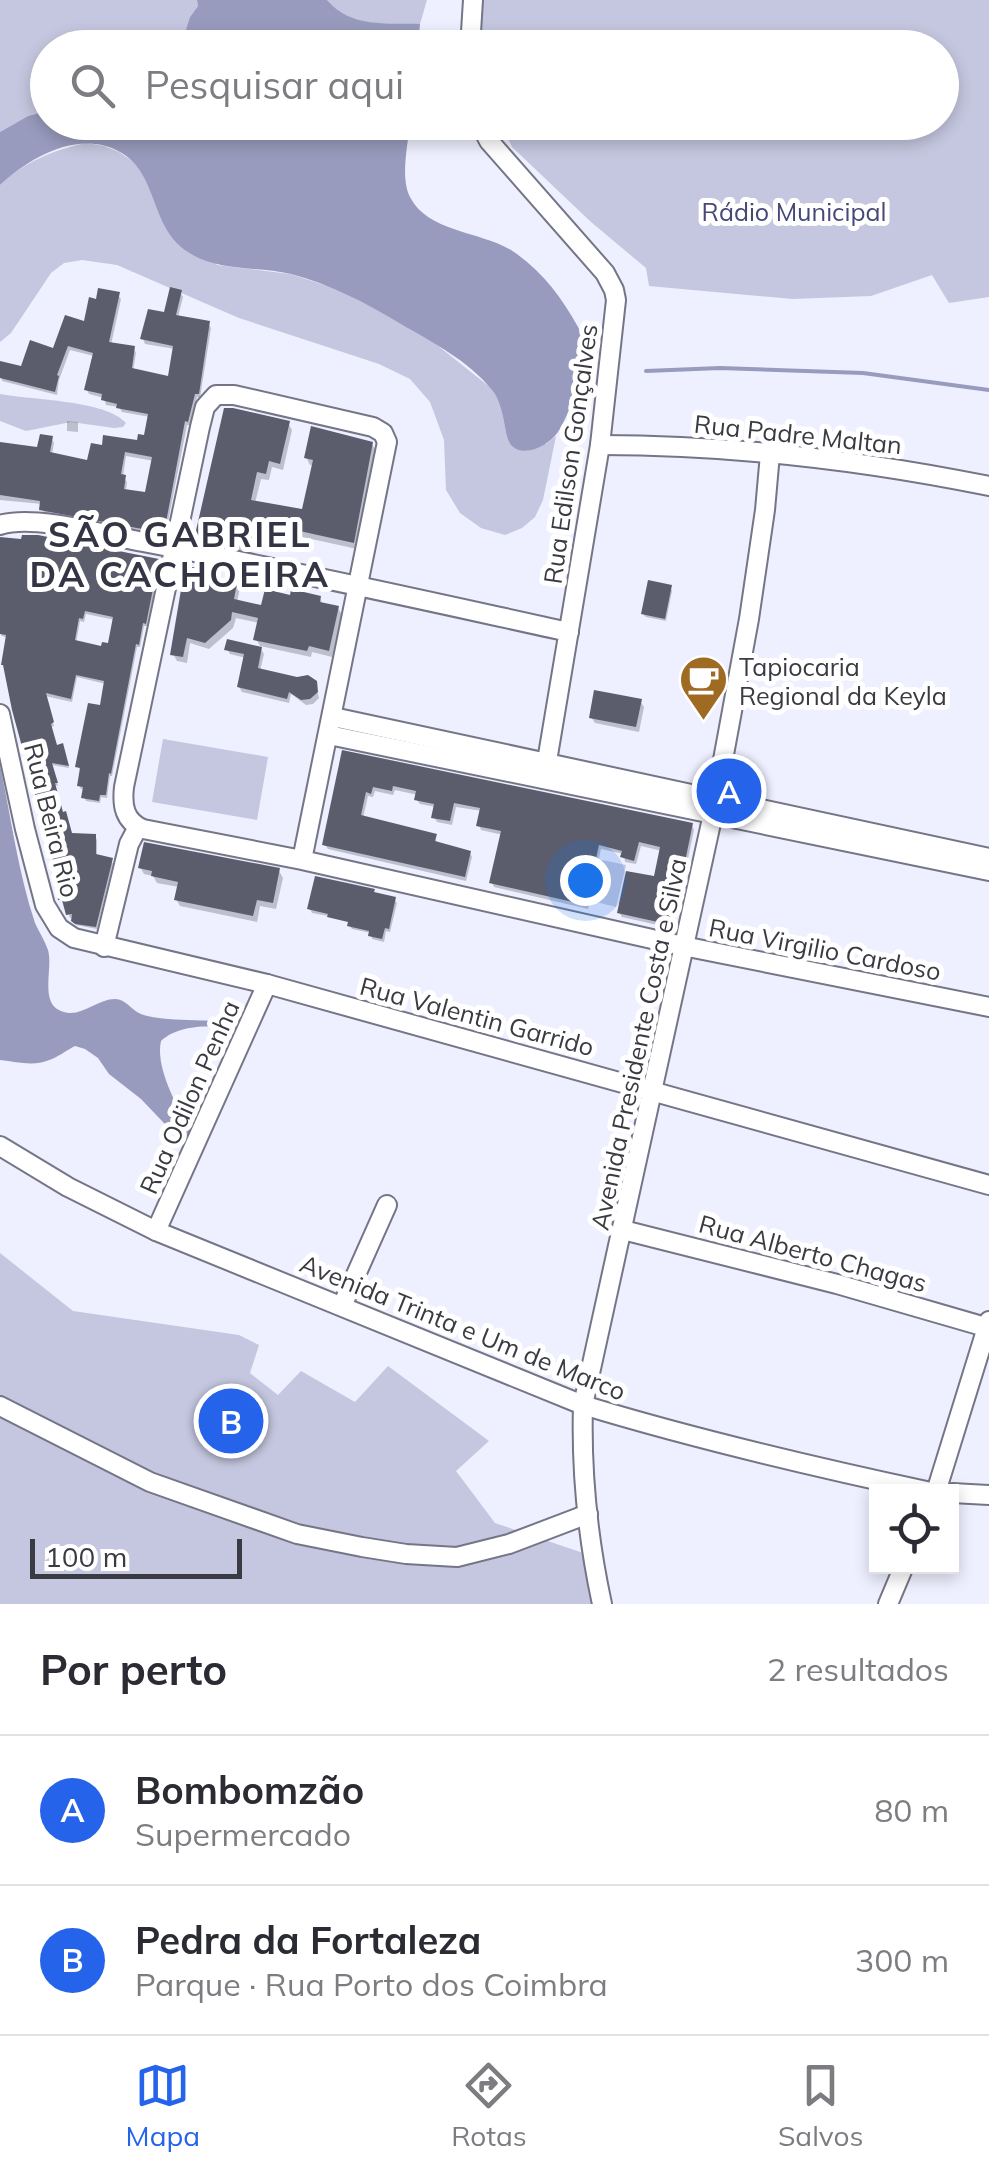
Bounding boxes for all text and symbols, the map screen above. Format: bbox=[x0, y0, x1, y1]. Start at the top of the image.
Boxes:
search box bbox=[30, 30, 959, 140]
icon: search bbox=[65, 58, 120, 113]
text: Pesquisar aqui bbox=[145, 61, 404, 109]
park label: Rádio Municipal bbox=[702, 196, 886, 227]
street label: Rua Edilson Gonçalves bbox=[536, 322, 604, 586]
street label: Rua Padre Maltan bbox=[693, 408, 903, 460]
district label: SÃO GABRIEL DA CACHOEIRA bbox=[30, 512, 330, 596]
place label: Tapiocaria Regional da Keyla bbox=[739, 651, 947, 711]
cafe icon: Tapiocaria Regional da Keyla bbox=[678, 654, 730, 722]
street label: Rua Beira Rio bbox=[18, 740, 86, 900]
pin: A bbox=[696, 754, 762, 828]
your location bbox=[560, 855, 611, 906]
street label: Avenida Presidente Costa e Silva bbox=[583, 855, 693, 1233]
street label: Rua Virgilio Cardoso bbox=[706, 911, 944, 987]
street label: Rua Valentin Garrido bbox=[357, 970, 597, 1062]
street label: Rua Odilon Penha bbox=[132, 995, 246, 1199]
street label: Rua Alberto Chagas bbox=[696, 1208, 930, 1298]
street label: Avenida Trinta e Um de Marco bbox=[296, 1247, 630, 1407]
pin: B bbox=[198, 1384, 264, 1458]
map controls bbox=[869, 1484, 959, 1574]
button: locate bbox=[869, 1484, 959, 1574]
scale bar bbox=[30, 1534, 242, 1578]
text: 100 m bbox=[45, 1539, 127, 1574]
text: Por perto bbox=[40, 1643, 227, 1696]
text: 2 resultados bbox=[767, 1649, 949, 1689]
text: Bombomzão bbox=[135, 1766, 364, 1814]
text: A bbox=[60, 1790, 85, 1830]
text: 80 m bbox=[874, 1790, 949, 1830]
text: Supermercado bbox=[135, 1814, 351, 1854]
text: Pedra da Fortaleza bbox=[135, 1916, 481, 1964]
text: B bbox=[61, 1940, 84, 1980]
text: 300 m bbox=[855, 1940, 949, 1980]
text: Parque · Rua Porto dos Coimbra bbox=[135, 1964, 608, 2004]
tab: Mapa bbox=[126, 2058, 200, 2153]
tab: Rotas bbox=[451, 2058, 527, 2153]
tab: Salvos bbox=[778, 2058, 863, 2153]

